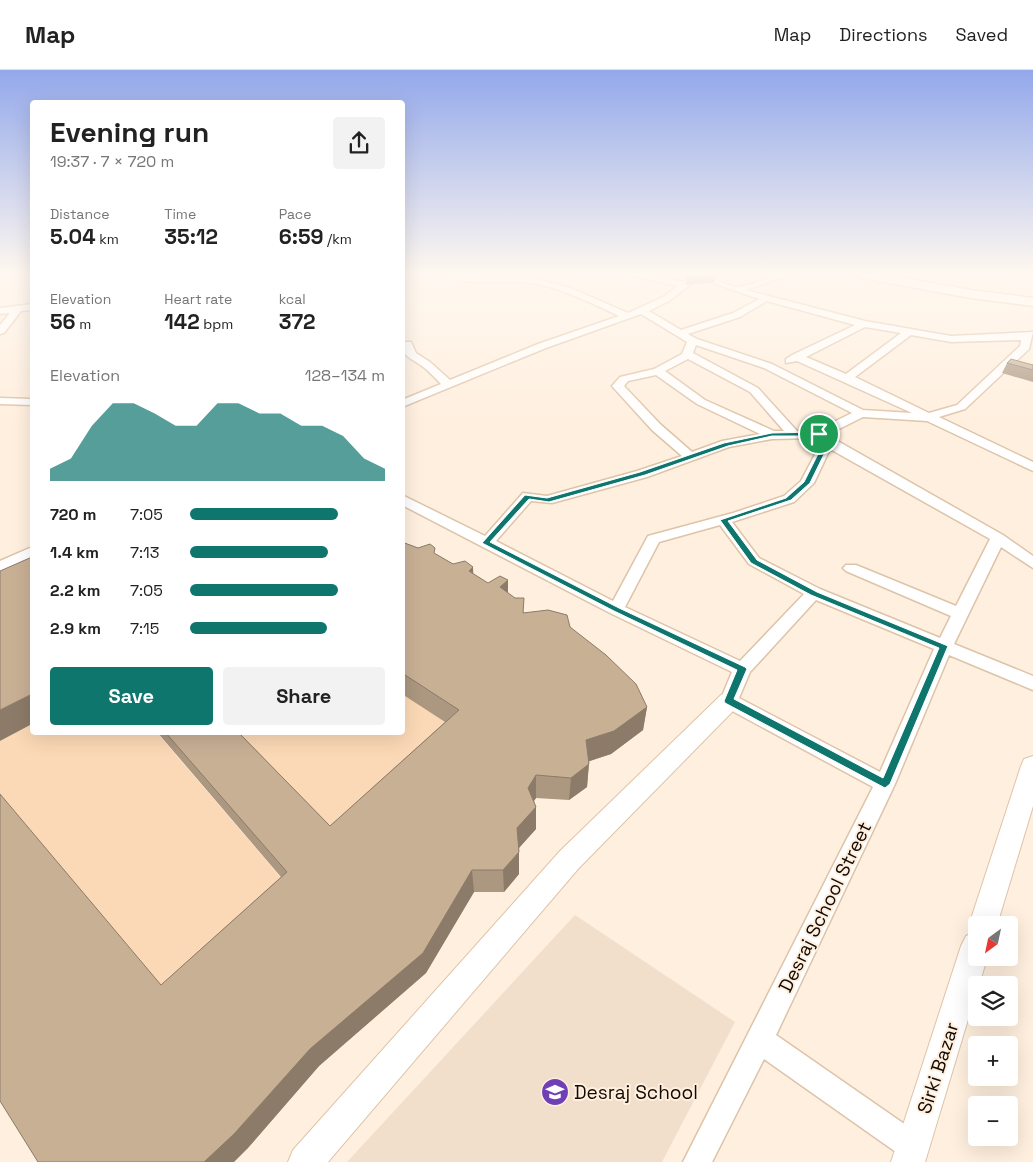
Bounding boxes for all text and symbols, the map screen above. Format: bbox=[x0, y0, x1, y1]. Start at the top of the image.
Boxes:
text: Map bbox=[25, 19, 75, 50]
text: Map bbox=[774, 23, 811, 46]
text: Directions bbox=[839, 23, 928, 46]
text: Saved bbox=[956, 23, 1008, 46]
text: Evening run bbox=[50, 114, 209, 150]
button: share bbox=[333, 117, 385, 169]
text: 19:37 · 7 × 720 m bbox=[50, 151, 174, 172]
text: Distance bbox=[50, 205, 110, 223]
text: Time bbox=[164, 205, 196, 223]
text: Pace bbox=[279, 205, 311, 223]
text: 5.04 bbox=[50, 223, 96, 250]
text: 35:12 bbox=[164, 223, 218, 250]
text: 6:59 bbox=[279, 223, 323, 250]
text: km bbox=[96, 230, 119, 248]
text: /km bbox=[323, 230, 352, 248]
text: Elevation bbox=[50, 290, 111, 308]
text: Heart rate bbox=[164, 290, 232, 308]
text: kcal bbox=[279, 290, 306, 308]
text: 56 bbox=[50, 308, 76, 335]
text: 142 bbox=[164, 308, 200, 335]
text: 372 bbox=[279, 308, 315, 335]
text: m bbox=[76, 315, 91, 333]
text: bpm bbox=[200, 315, 233, 333]
text: Elevation bbox=[50, 365, 120, 386]
text: 128–134 m bbox=[305, 365, 385, 386]
pin bbox=[798, 413, 840, 455]
icon: arrive bbox=[805, 420, 833, 448]
text: 720 m bbox=[50, 504, 96, 525]
text: 7:05 bbox=[130, 504, 163, 525]
text: 1.4 km bbox=[50, 542, 99, 563]
text: 7:13 bbox=[130, 542, 159, 563]
text: 2.2 km bbox=[50, 580, 101, 601]
text: 7:05 bbox=[130, 580, 163, 601]
text: 2.9 km bbox=[50, 618, 101, 639]
text: 7:15 bbox=[130, 618, 159, 639]
button: Save bbox=[50, 667, 213, 725]
button: Share bbox=[223, 667, 385, 725]
street label: Desraj School Street bbox=[773, 818, 877, 996]
north arrow bbox=[968, 916, 1018, 966]
map controls bbox=[968, 916, 1018, 1146]
button: layers bbox=[968, 976, 1018, 1026]
street label: Sirki Bazar bbox=[911, 1019, 965, 1117]
button: + bbox=[968, 1036, 1018, 1086]
school or university icon: Desraj School bbox=[540, 1077, 570, 1107]
place label: Desraj School bbox=[574, 1080, 698, 1105]
button: − bbox=[968, 1096, 1018, 1146]

